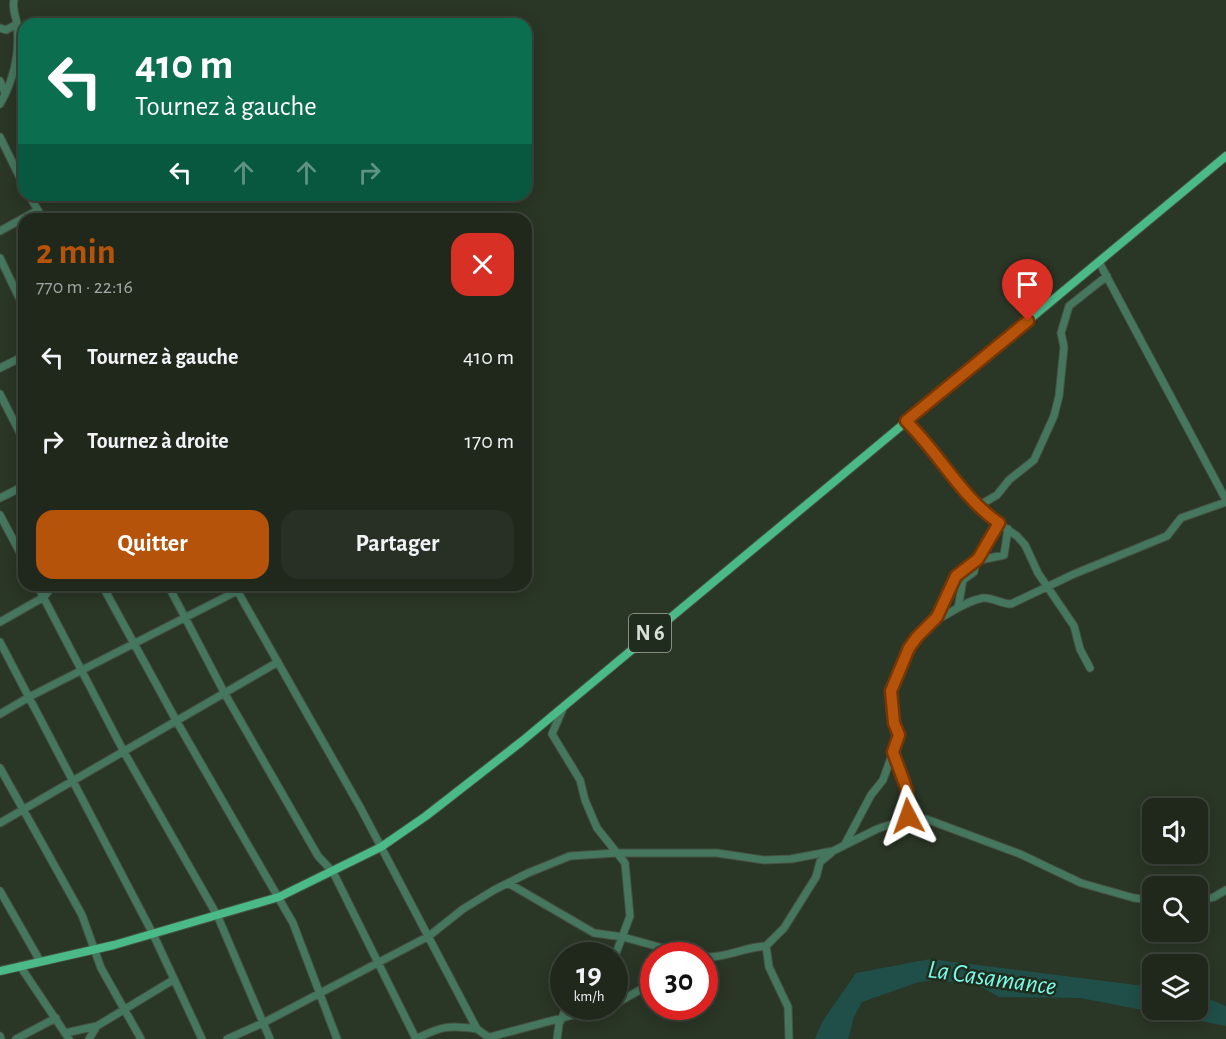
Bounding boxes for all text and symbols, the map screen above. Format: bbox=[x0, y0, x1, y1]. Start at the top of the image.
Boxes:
icon: left bbox=[36, 42, 114, 120]
text: 410 m bbox=[135, 44, 233, 86]
text: Tournez à gauche bbox=[135, 93, 317, 120]
icon: left bbox=[164, 156, 197, 189]
icon: ahead bbox=[227, 156, 260, 189]
icon: ahead bbox=[290, 156, 323, 189]
icon: right bbox=[353, 156, 386, 189]
button: close bbox=[451, 233, 514, 296]
text: 2 min bbox=[36, 234, 116, 270]
pin bbox=[1002, 259, 1053, 321]
icon: arrive bbox=[1011, 268, 1044, 301]
text: 770 m · 22:16 bbox=[36, 277, 133, 297]
icon: left bbox=[36, 341, 69, 374]
text: Tournez à gauche bbox=[87, 346, 238, 368]
text: 410 m bbox=[463, 346, 514, 368]
icon: right bbox=[36, 425, 69, 458]
text: Tournez à droite bbox=[87, 430, 229, 452]
text: 170 m bbox=[464, 430, 514, 452]
button: Quitter bbox=[36, 510, 269, 579]
button: Partager bbox=[281, 510, 514, 579]
road number: N 6 bbox=[629, 614, 671, 652]
position arrow bbox=[876, 784, 940, 848]
map controls bbox=[1142, 798, 1208, 1020]
button: sound bbox=[1142, 798, 1208, 864]
button: search bbox=[1142, 876, 1208, 942]
speed limit sign: 30 bbox=[640, 942, 718, 1020]
button: layers bbox=[1142, 954, 1208, 1020]
water label: La Casamance bbox=[926, 956, 1058, 1000]
text: 19 bbox=[576, 959, 602, 989]
text: km/h bbox=[574, 989, 604, 1004]

